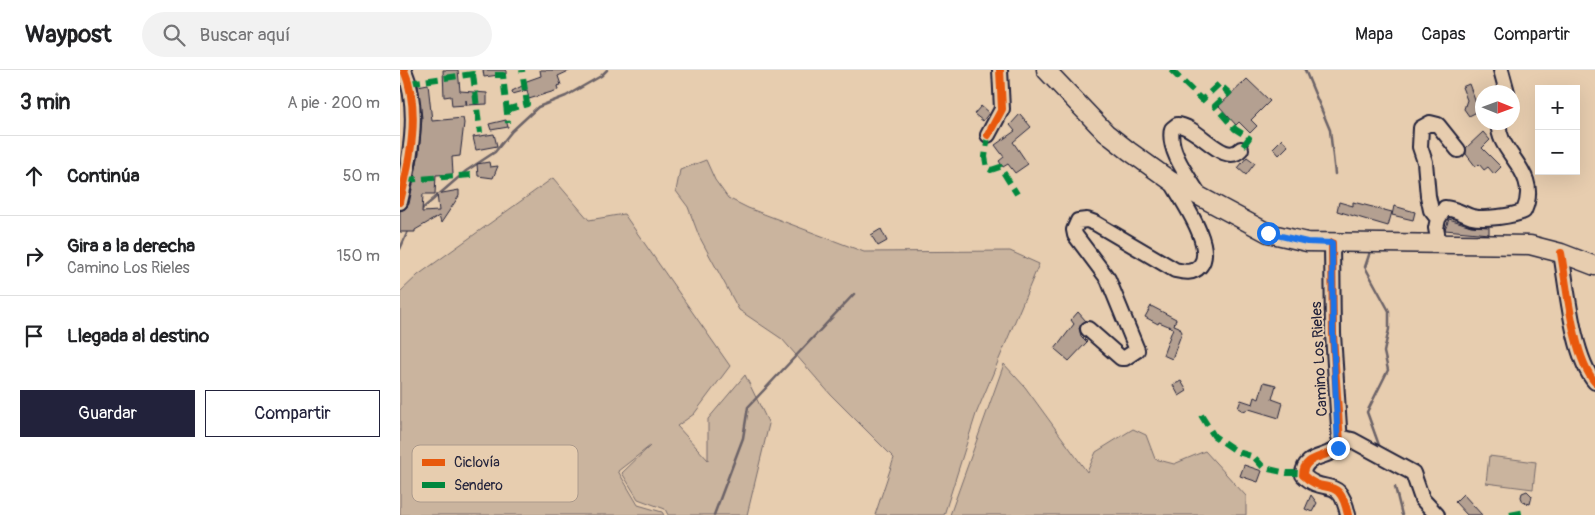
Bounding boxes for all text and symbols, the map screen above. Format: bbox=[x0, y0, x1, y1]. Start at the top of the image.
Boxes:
search box bbox=[142, 12, 492, 57]
text: Waypost bbox=[25, 20, 112, 49]
icon: search bbox=[160, 21, 188, 49]
text: Buscar aquí bbox=[200, 23, 290, 47]
text: Mapa bbox=[1355, 23, 1393, 46]
text: Capas bbox=[1421, 23, 1466, 46]
text: Compartir bbox=[1494, 23, 1570, 46]
north arrow bbox=[1475, 85, 1520, 130]
map controls bbox=[1535, 85, 1580, 175]
button: + bbox=[1535, 85, 1580, 130]
text: 3 min bbox=[20, 89, 70, 116]
text: A pie · 200 m bbox=[287, 93, 380, 113]
button: − bbox=[1535, 130, 1580, 175]
icon: ahead bbox=[20, 162, 48, 190]
text: Continúa bbox=[67, 164, 140, 188]
text: 50 m bbox=[343, 166, 380, 186]
route start bbox=[1257, 222, 1280, 245]
text: Gira a la derecha bbox=[67, 234, 195, 258]
icon: right bbox=[20, 242, 48, 270]
text: 150 m bbox=[336, 246, 380, 266]
text: Camino Los Rieles bbox=[67, 258, 190, 278]
street label: Camino Los Rieles bbox=[1307, 301, 1332, 417]
icon: arrive bbox=[20, 322, 48, 350]
text: Llegada al destino bbox=[67, 324, 209, 348]
button: Guardar bbox=[20, 390, 195, 437]
button: Compartir bbox=[205, 390, 380, 437]
route end bbox=[1327, 437, 1350, 460]
legend bbox=[412, 445, 578, 502]
text: Ciclovía bbox=[454, 454, 500, 471]
text: Sendero bbox=[454, 477, 503, 494]

